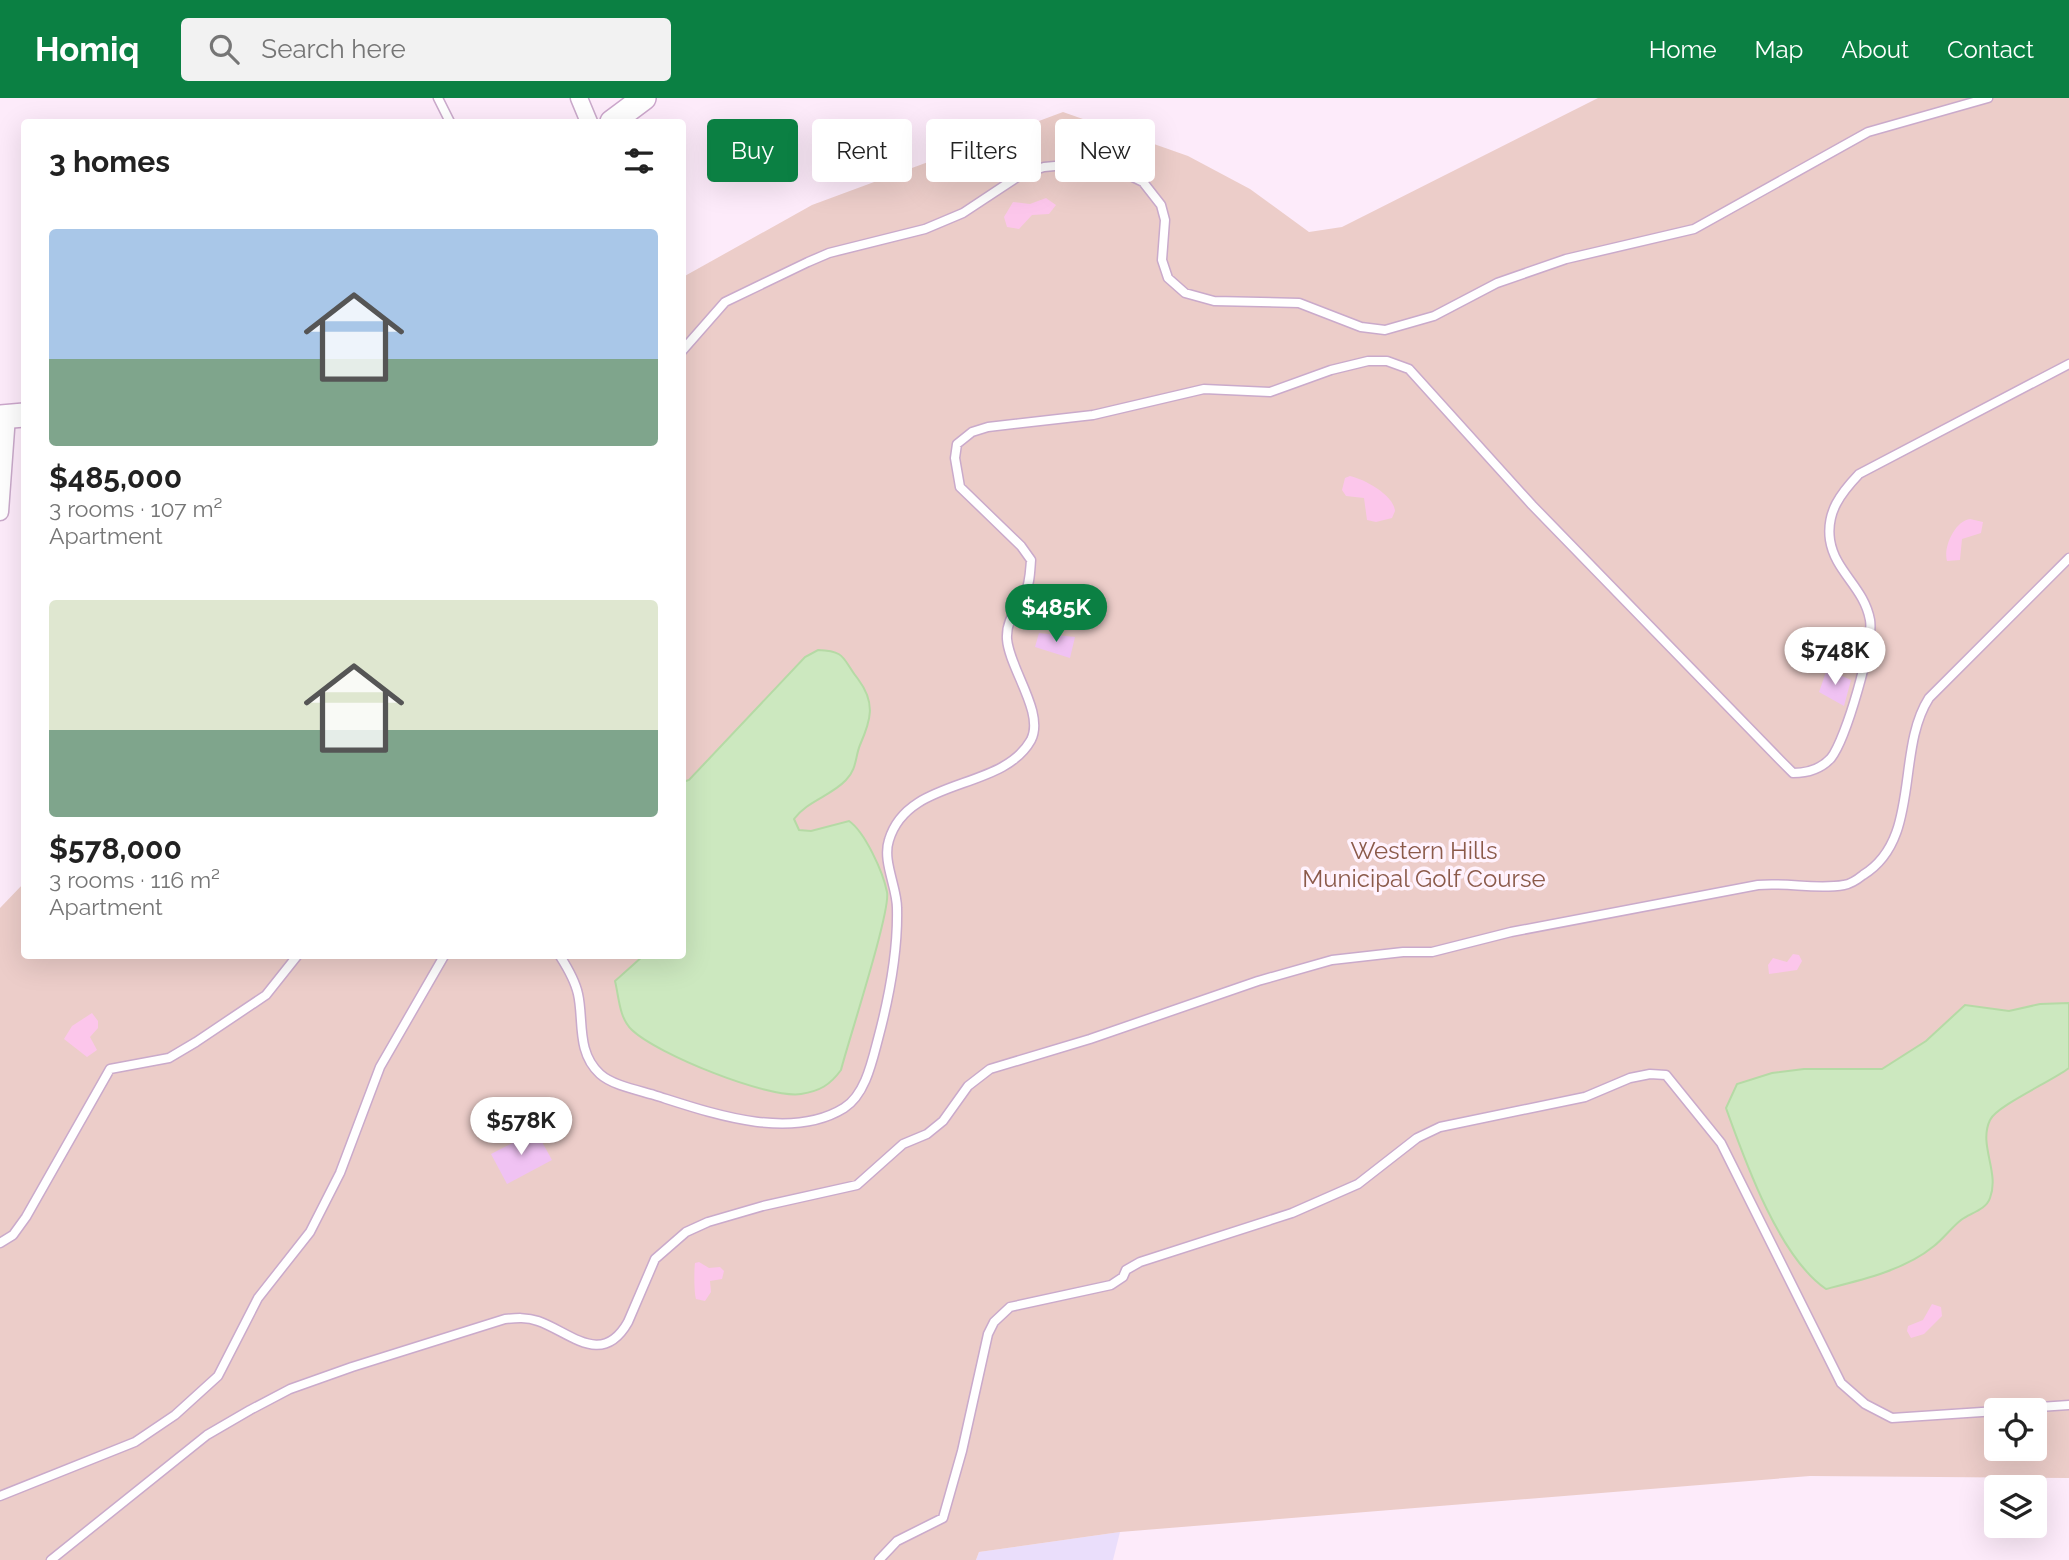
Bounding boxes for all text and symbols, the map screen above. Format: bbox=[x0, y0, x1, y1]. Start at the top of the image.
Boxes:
search box bbox=[181, 18, 671, 81]
text: Homiq bbox=[35, 30, 139, 69]
icon: search bbox=[205, 30, 243, 68]
text: Search here bbox=[261, 34, 406, 64]
text: Home bbox=[1649, 35, 1717, 64]
text: Map bbox=[1755, 35, 1803, 64]
text: About bbox=[1841, 35, 1909, 64]
text: Contact bbox=[1947, 35, 2034, 64]
chip: Buy bbox=[707, 119, 798, 182]
chip: Rent bbox=[812, 119, 912, 182]
chip: Filters bbox=[926, 119, 1041, 182]
chip: New bbox=[1055, 119, 1155, 182]
icon: filters bbox=[620, 142, 658, 180]
text: 3 homes bbox=[49, 144, 170, 179]
icon: home bbox=[291, 274, 417, 400]
text: $485,000 bbox=[49, 460, 182, 495]
text: 3 rooms · 107 m² bbox=[49, 495, 223, 522]
text: Apartment bbox=[49, 522, 163, 549]
pin: $485K bbox=[1007, 584, 1105, 644]
text: $485K bbox=[1021, 593, 1091, 620]
pin: $748K bbox=[1786, 628, 1884, 687]
text: $748K bbox=[1800, 636, 1870, 663]
icon: home bbox=[291, 645, 417, 771]
text: $578,000 bbox=[49, 831, 182, 866]
park label: Western Hills Municipal Golf Course bbox=[1302, 836, 1546, 893]
text: 3 rooms · 116 m² bbox=[49, 866, 220, 893]
text: Apartment bbox=[49, 893, 163, 920]
pin: $578K bbox=[472, 1098, 570, 1157]
text: $578K bbox=[486, 1106, 556, 1133]
map controls bbox=[1984, 1398, 2047, 1538]
button: locate bbox=[1984, 1398, 2047, 1461]
button: layers bbox=[1984, 1475, 2047, 1538]

